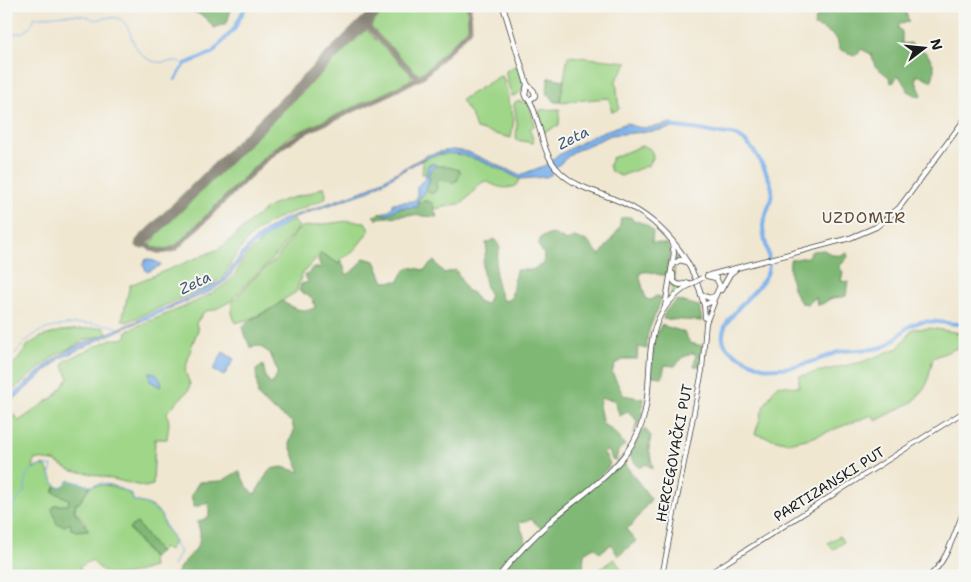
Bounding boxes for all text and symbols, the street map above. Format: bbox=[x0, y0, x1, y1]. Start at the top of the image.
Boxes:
north arrow bbox=[898, 22, 948, 72]
text: N bbox=[926, 37, 947, 52]
water label: Zeta bbox=[554, 122, 592, 154]
district label: UZDOMIR bbox=[822, 207, 906, 228]
water label: Zeta bbox=[176, 267, 214, 299]
street label: HERCEGOVAČKI PUT bbox=[652, 382, 696, 524]
street label: PARTIZANSKI PUT bbox=[770, 442, 888, 525]

